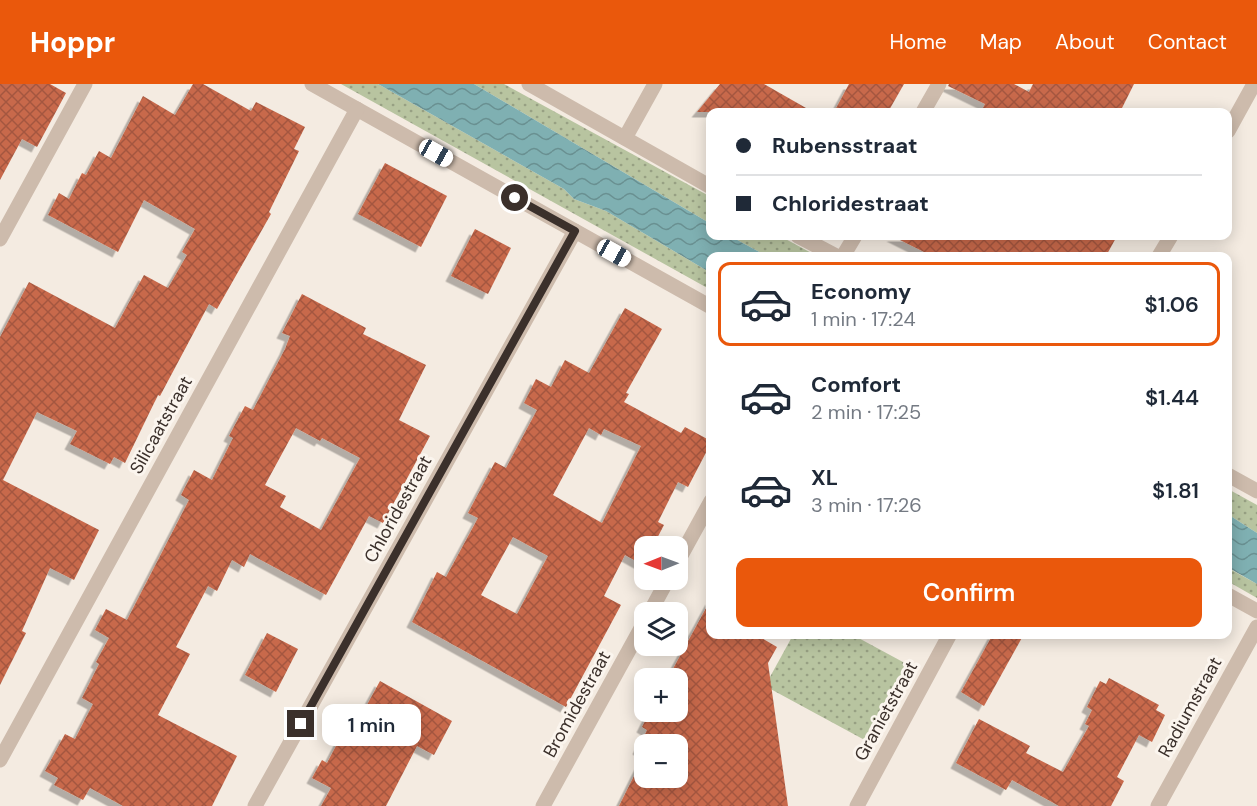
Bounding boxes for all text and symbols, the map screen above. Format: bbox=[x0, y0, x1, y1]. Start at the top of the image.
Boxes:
text: Hoppr bbox=[30, 24, 115, 61]
text: Home bbox=[889, 28, 947, 56]
text: Map bbox=[980, 28, 1022, 56]
text: About bbox=[1055, 28, 1115, 56]
text: Contact bbox=[1148, 28, 1227, 56]
text: Rubensstraat bbox=[772, 131, 917, 160]
car bbox=[416, 136, 456, 170]
route start bbox=[501, 184, 528, 211]
text: Chloridestraat bbox=[772, 189, 929, 218]
car bbox=[594, 236, 634, 270]
icon: car bbox=[739, 277, 793, 331]
text: Economy bbox=[811, 277, 911, 306]
text: $1.06 bbox=[1145, 290, 1199, 319]
text: 1 min · 17:24 bbox=[811, 306, 916, 332]
icon: car bbox=[739, 370, 793, 424]
text: Comfort bbox=[811, 370, 901, 399]
street label: Silicaatstraat bbox=[124, 372, 198, 478]
text: $1.44 bbox=[1145, 383, 1199, 412]
text: 2 min · 17:25 bbox=[811, 399, 921, 425]
street label: Chloridestraat bbox=[359, 451, 437, 567]
icon: car bbox=[739, 463, 793, 517]
text: XL bbox=[811, 463, 838, 492]
text: $1.81 bbox=[1152, 476, 1199, 505]
text: 3 min · 17:26 bbox=[811, 492, 922, 518]
north arrow bbox=[634, 536, 688, 590]
map controls bbox=[634, 536, 688, 788]
button: Confirm bbox=[736, 558, 1202, 627]
button: layers bbox=[634, 602, 688, 656]
street label: Bromidestraat bbox=[538, 646, 616, 762]
street label: Radiumstraat bbox=[1153, 653, 1227, 761]
street label: Granietstraat bbox=[849, 657, 923, 765]
button: + bbox=[634, 668, 688, 722]
callout: 1 min bbox=[322, 703, 421, 745]
route end bbox=[287, 710, 314, 737]
text: 1 min bbox=[348, 712, 395, 738]
button: − bbox=[634, 734, 688, 788]

